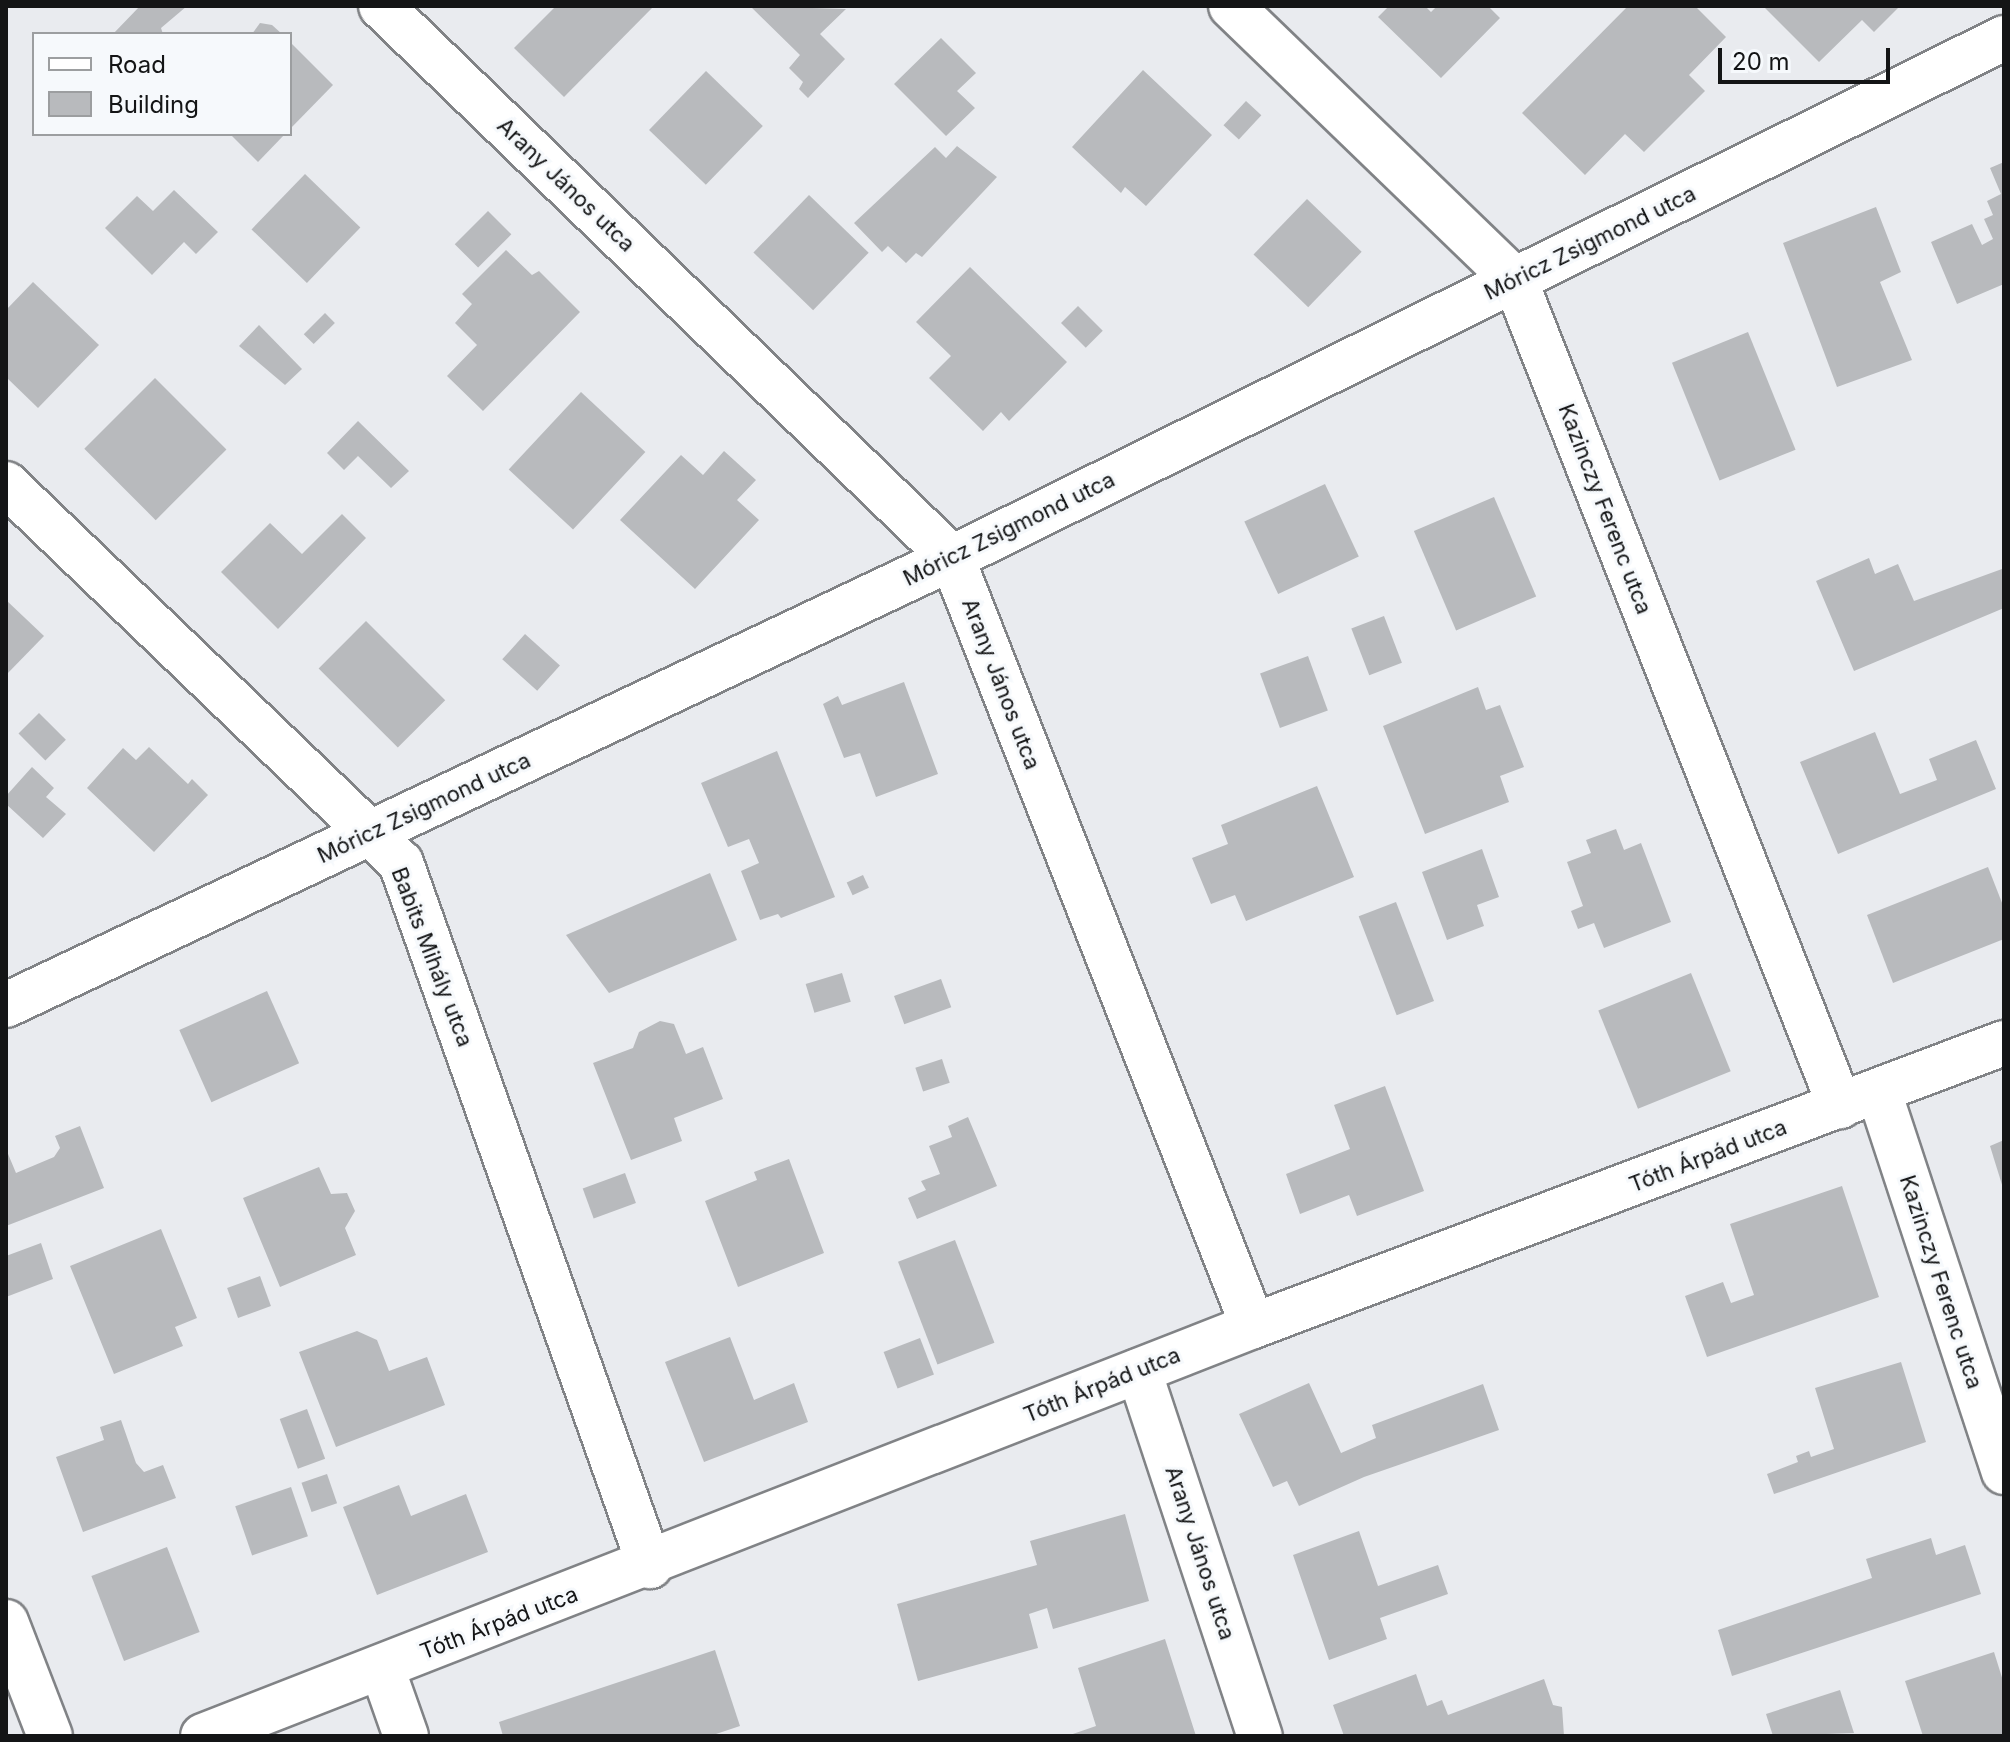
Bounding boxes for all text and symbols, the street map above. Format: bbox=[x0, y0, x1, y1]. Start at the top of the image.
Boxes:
legend bbox=[32, 32, 292, 136]
scale bar bbox=[1722, 32, 1894, 82]
text: 20 m bbox=[1732, 47, 1790, 76]
text: Road bbox=[108, 50, 166, 79]
text: Building bbox=[108, 90, 199, 119]
street label: Arany János utca bbox=[492, 113, 640, 257]
street label: Móricz Zsigmond utca bbox=[1480, 180, 1700, 306]
street label: Kazinczy Ferenc utca bbox=[1553, 400, 1657, 618]
street label: Móricz Zsigmond utca bbox=[899, 466, 1119, 592]
street label: Arany János utca bbox=[956, 595, 1046, 773]
street label: Móricz Zsigmond utca bbox=[313, 747, 535, 869]
street label: Babits Mihály utca bbox=[386, 864, 478, 1050]
street label: Tóth Árpád utca bbox=[1625, 1114, 1791, 1198]
street label: Kazinczy Ferenc utca bbox=[1894, 1172, 1988, 1392]
street label: Tóth Árpád utca bbox=[1020, 1342, 1184, 1428]
street label: Arany János utca bbox=[1159, 1463, 1241, 1643]
street label: Tóth Árpád utca bbox=[416, 1581, 582, 1665]

